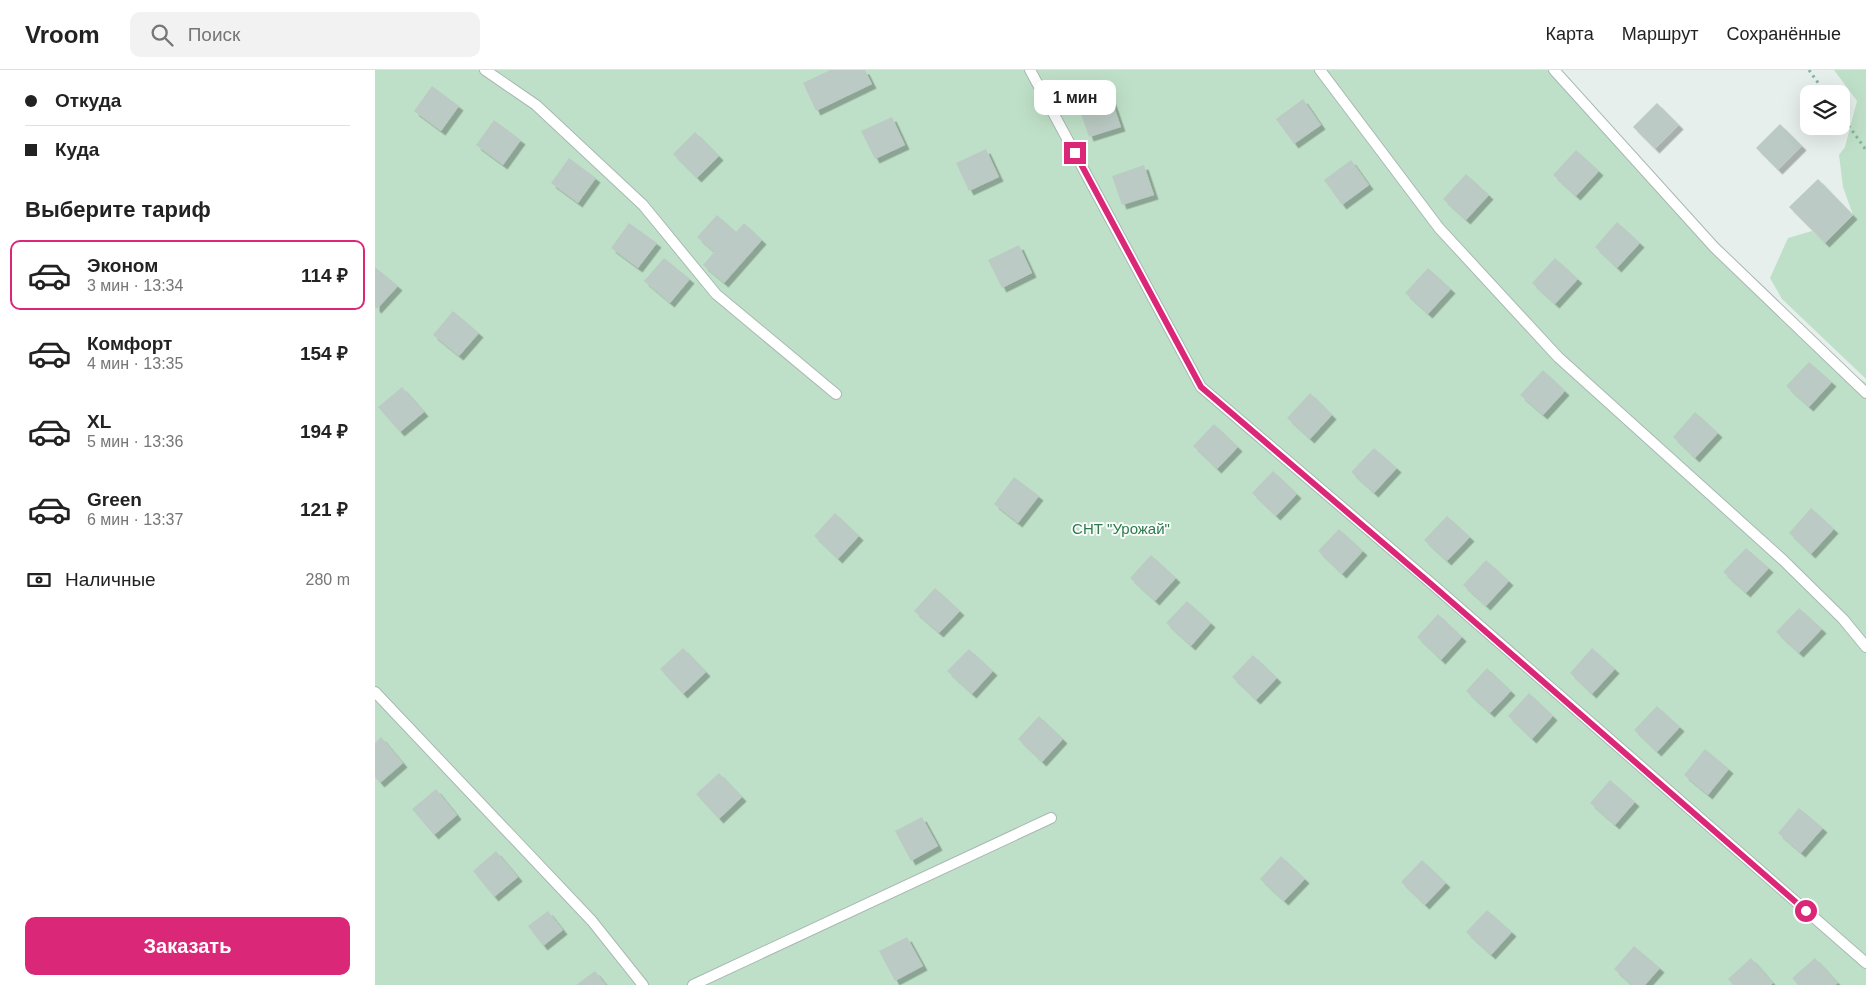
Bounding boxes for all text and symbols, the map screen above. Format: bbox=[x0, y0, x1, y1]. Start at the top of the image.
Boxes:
search box bbox=[130, 12, 480, 57]
text: Vroom bbox=[25, 21, 100, 48]
icon: search bbox=[148, 21, 176, 49]
text: Поиск bbox=[188, 24, 240, 45]
text: Карта bbox=[1546, 24, 1594, 44]
text: Маршрут bbox=[1622, 24, 1698, 44]
text: Сохранённые bbox=[1726, 24, 1841, 44]
callout: 1 мин bbox=[1034, 81, 1116, 116]
map controls bbox=[1800, 85, 1850, 135]
button: layers bbox=[1800, 85, 1850, 135]
text: 1 мин bbox=[1053, 89, 1097, 106]
text: Откуда bbox=[55, 90, 121, 111]
text: Куда bbox=[55, 139, 99, 160]
route end bbox=[1064, 142, 1086, 164]
text: Выберите тариф bbox=[25, 197, 211, 222]
icon: car bbox=[27, 253, 72, 298]
text: Эконом bbox=[87, 255, 158, 276]
text: 114 ₽ bbox=[301, 265, 348, 286]
text: 3 мин · 13:34 bbox=[87, 277, 183, 294]
icon: car bbox=[27, 331, 72, 376]
text: Комфорт bbox=[87, 333, 172, 354]
text: 154 ₽ bbox=[300, 343, 348, 364]
text: 4 мин · 13:35 bbox=[87, 355, 183, 372]
icon: car bbox=[27, 409, 72, 454]
text: XL bbox=[87, 411, 111, 432]
text: 194 ₽ bbox=[300, 421, 348, 442]
text: 5 мин · 13:36 bbox=[87, 433, 183, 450]
icon: car bbox=[27, 487, 72, 532]
text: Green bbox=[87, 489, 142, 510]
text: 121 ₽ bbox=[300, 499, 348, 520]
text: 6 мин · 13:37 bbox=[87, 511, 183, 528]
park label: СНТ "Урожай" bbox=[1072, 520, 1170, 537]
icon: cash bbox=[25, 566, 53, 594]
text: Наличные bbox=[65, 569, 156, 590]
text: 280 m bbox=[306, 571, 350, 588]
route start bbox=[1795, 900, 1817, 922]
button: Заказать bbox=[25, 917, 350, 975]

